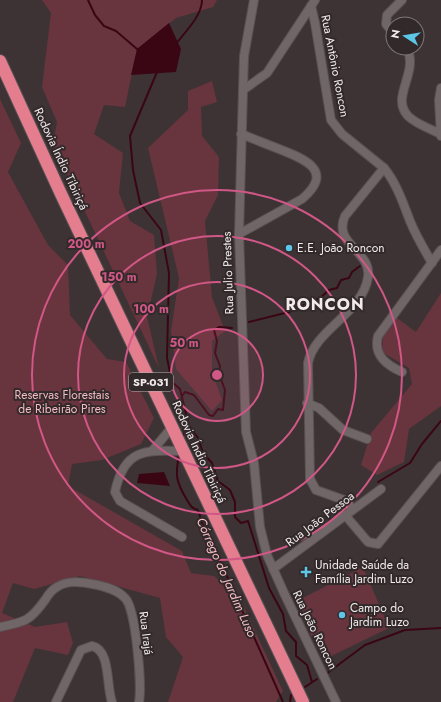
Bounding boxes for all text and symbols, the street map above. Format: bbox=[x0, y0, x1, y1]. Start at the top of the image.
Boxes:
street label: Rua Antônio Roncon bbox=[316, 13, 354, 119]
north arrow bbox=[385, 16, 425, 56]
text: N bbox=[386, 28, 404, 40]
street label: Rodovia Índio Tibiriçá bbox=[29, 105, 93, 213]
street label: Rua Julio Prestes bbox=[218, 231, 238, 315]
text: 200 m bbox=[67, 235, 105, 253]
place label: E.E. João Roncon bbox=[297, 239, 385, 257]
marker: E.E. João Roncon bbox=[284, 243, 294, 253]
text: 150 m bbox=[101, 268, 137, 286]
district label: RONCON bbox=[285, 293, 365, 316]
text: 100 m bbox=[133, 300, 169, 318]
text: 50 m bbox=[169, 334, 199, 352]
centre of rings bbox=[210, 368, 224, 382]
road number: SP-031 bbox=[129, 373, 173, 391]
park label: Reservas Florestais de Ribeirão Pires bbox=[15, 386, 110, 418]
street label: Rodovia Índio Tibiriçá bbox=[167, 398, 231, 506]
street label: Rua João Pessoa bbox=[282, 487, 358, 551]
water label: Córrego do Jardim Luso bbox=[192, 514, 262, 640]
place label: Unidade Saúde da Família Jardim Luzo bbox=[315, 556, 414, 588]
marker: Unidade Saúde da Família Jardim Luzo bbox=[300, 566, 312, 578]
street label: Rua João Roncon bbox=[288, 587, 342, 673]
place label: Campo do Jardim Luzo bbox=[348, 599, 409, 631]
street label: Rua Irajá bbox=[134, 610, 158, 656]
marker: Campo do Jardim Luzo bbox=[337, 610, 347, 620]

